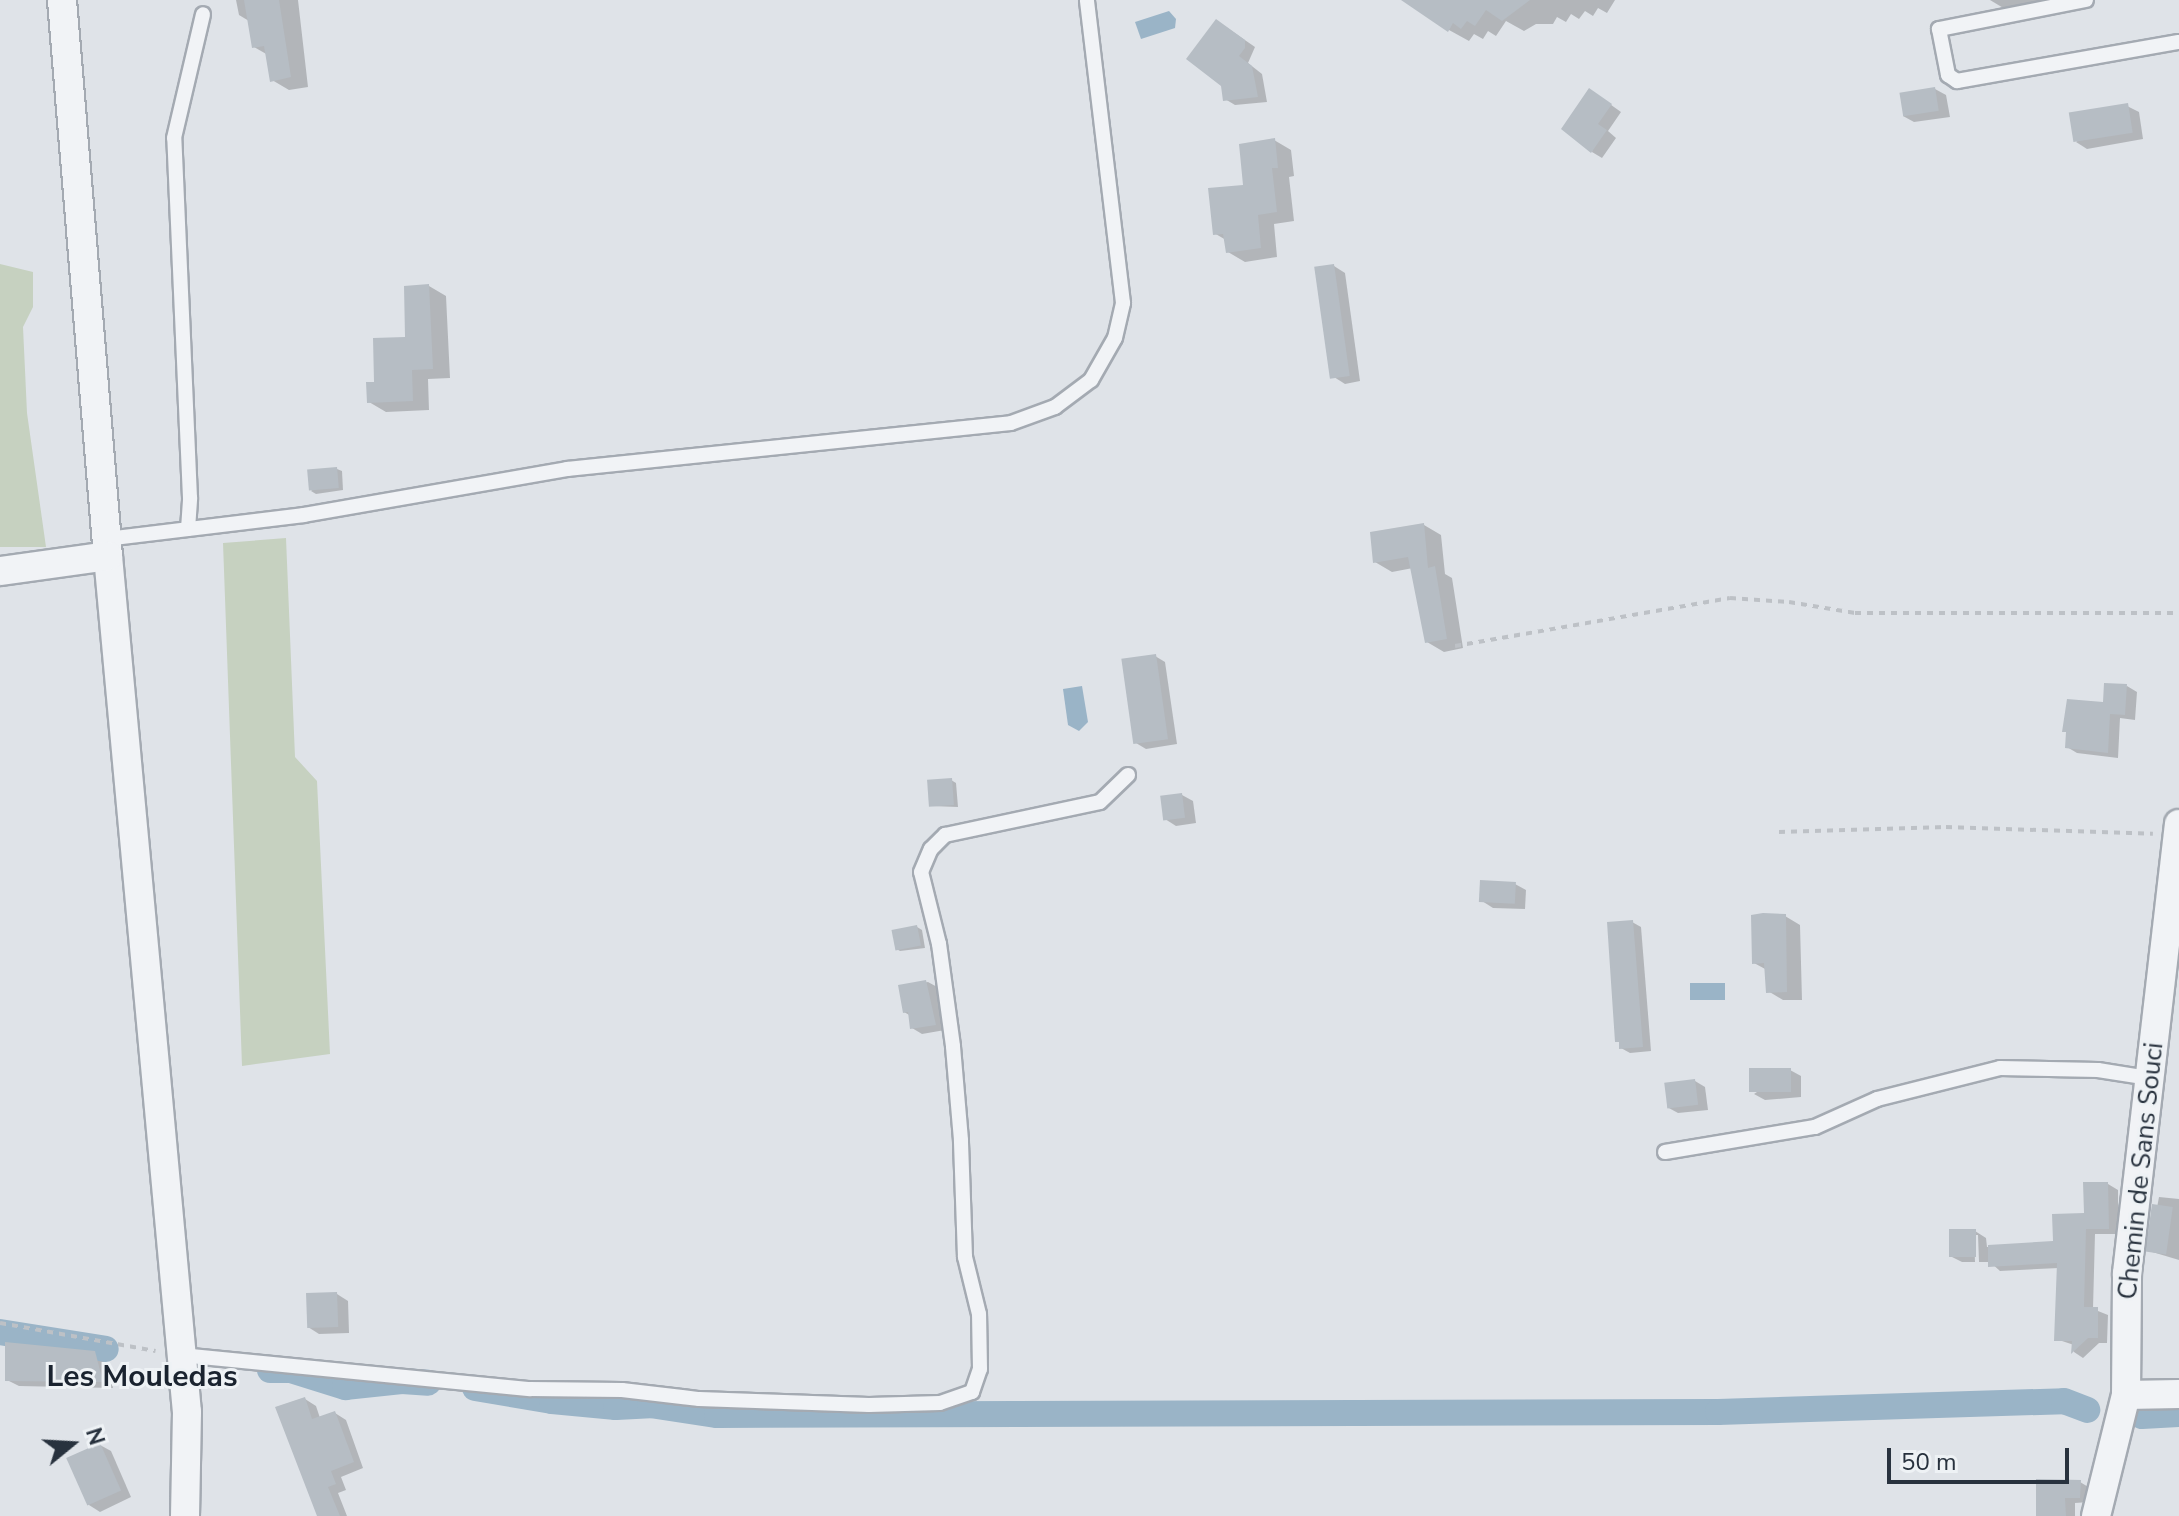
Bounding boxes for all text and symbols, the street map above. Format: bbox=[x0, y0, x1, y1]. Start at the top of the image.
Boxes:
street label: Chemin de Sans Souci bbox=[2112, 1041, 2170, 1301]
district label: Les Mouledas bbox=[46, 1359, 238, 1395]
north arrow bbox=[32, 1404, 112, 1484]
text: N bbox=[78, 1424, 112, 1449]
scale bar bbox=[1891, 1432, 2073, 1482]
text: 50 m bbox=[1901, 1446, 1957, 1478]

